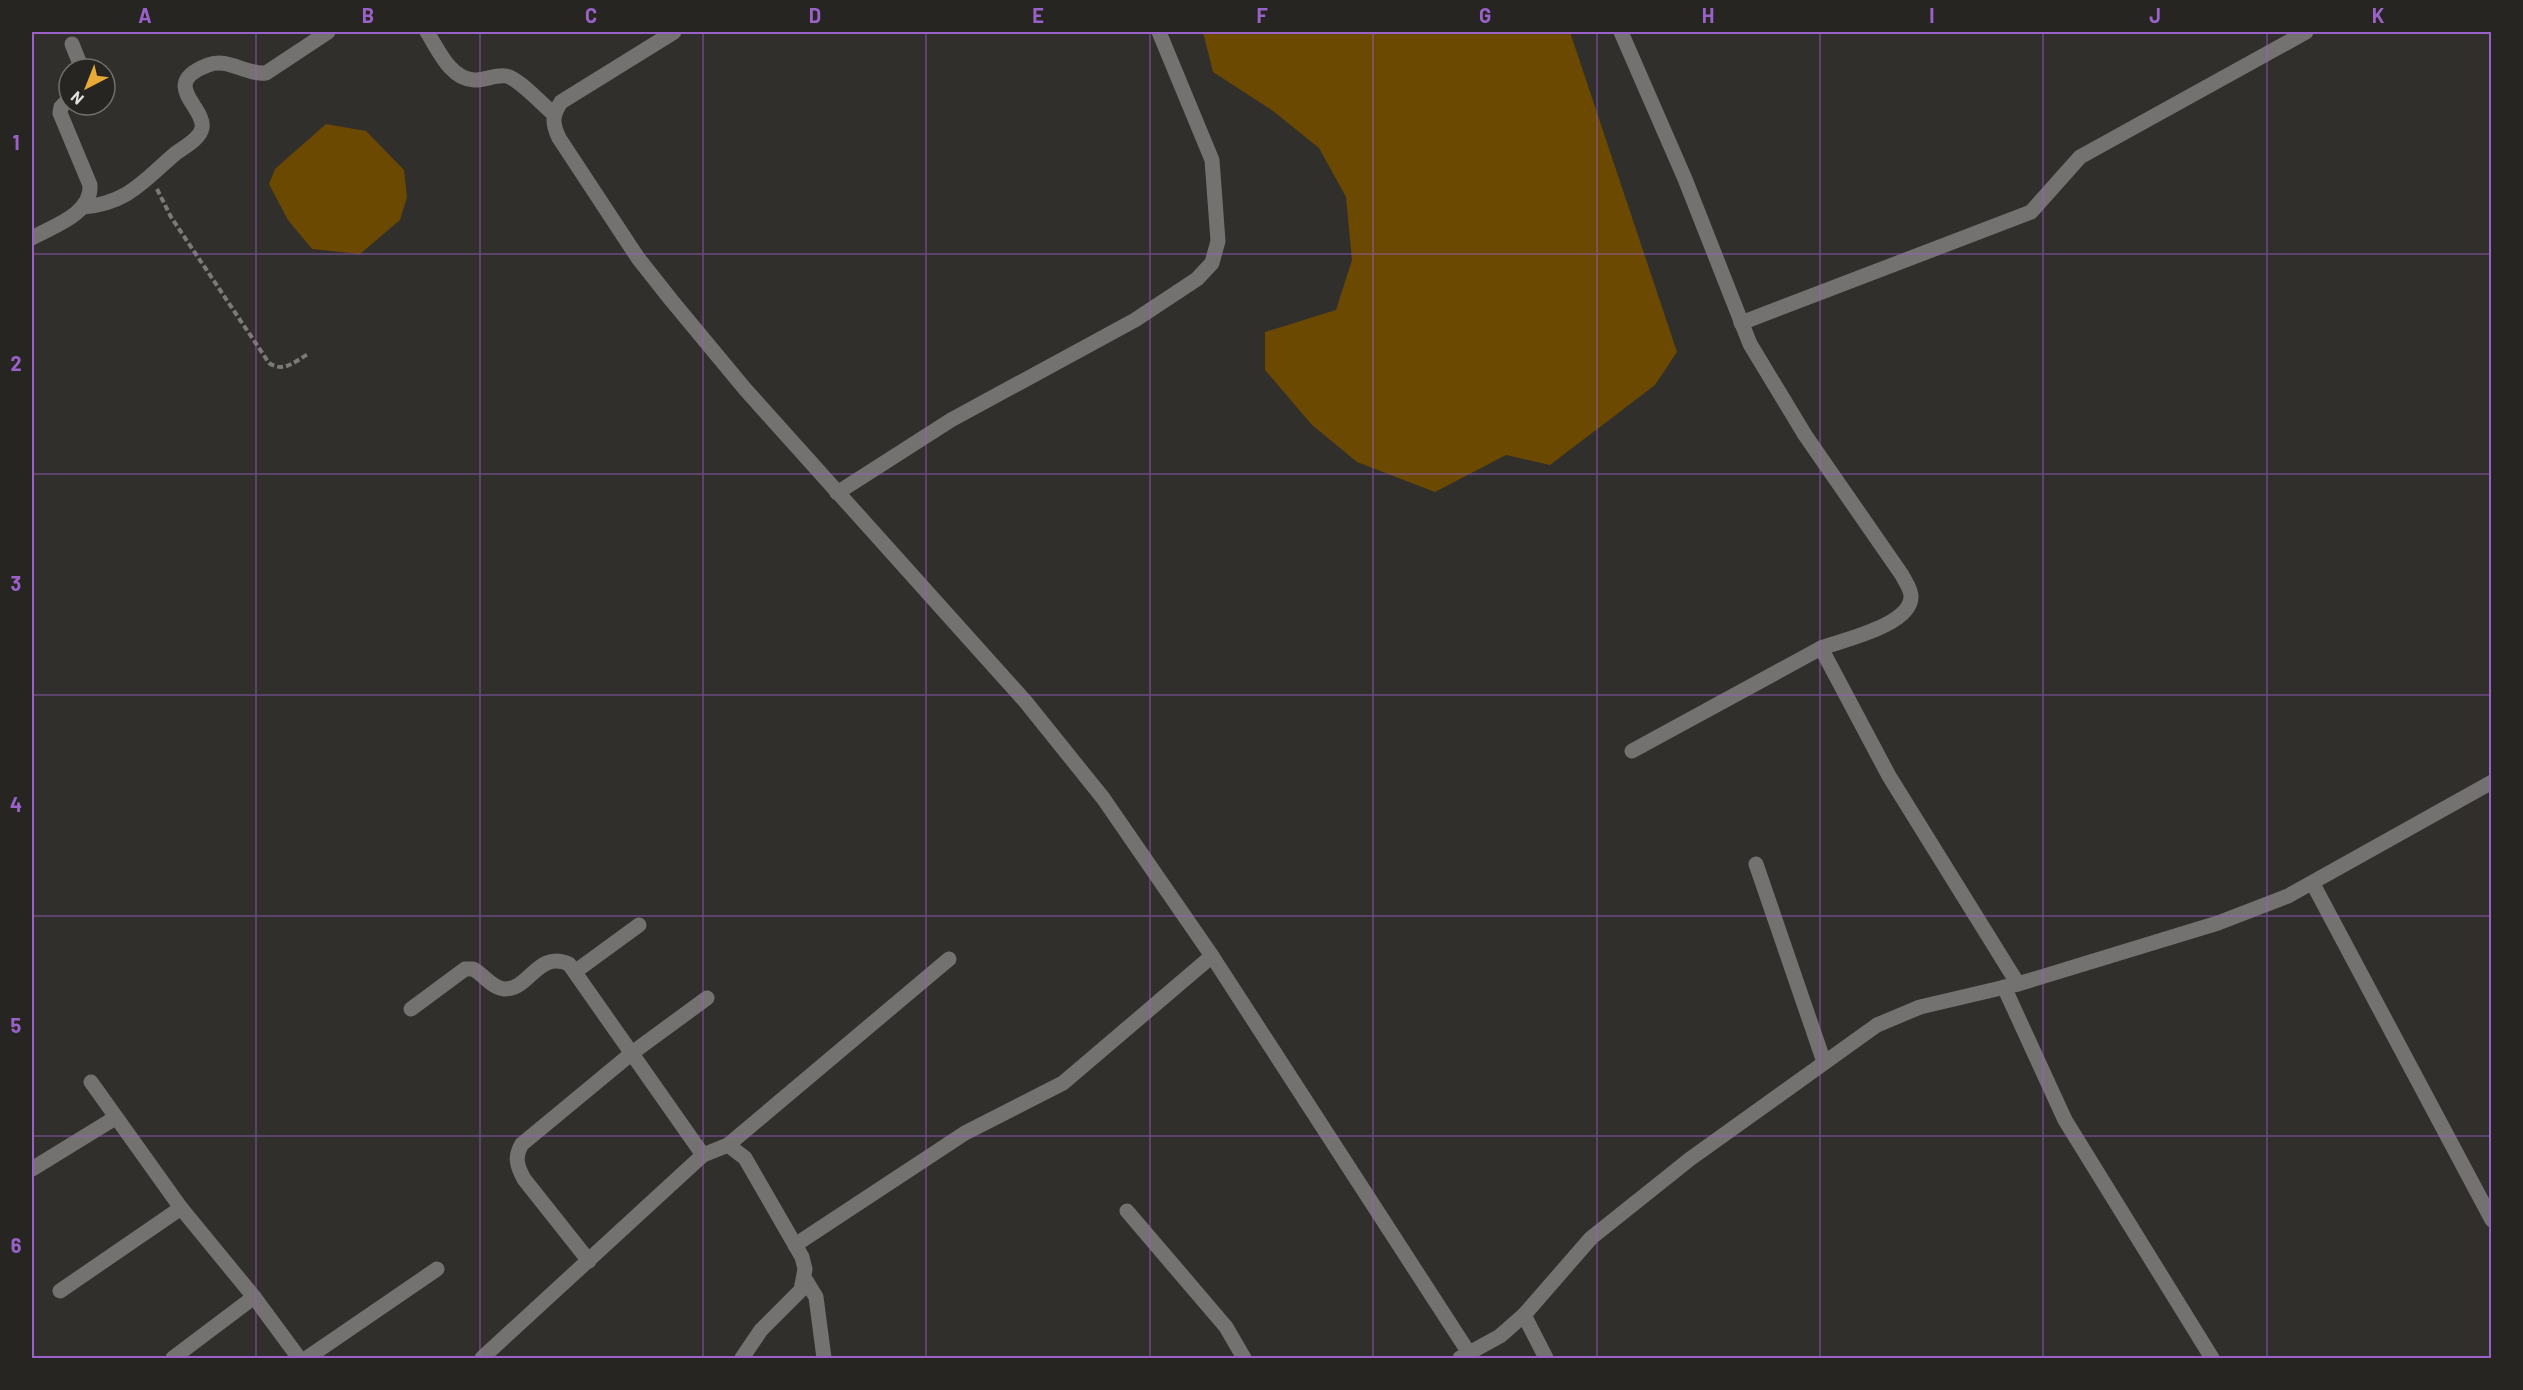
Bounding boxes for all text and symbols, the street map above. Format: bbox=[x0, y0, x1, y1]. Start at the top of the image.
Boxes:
text: A bbox=[138, 3, 152, 27]
text: B bbox=[362, 3, 374, 27]
text: C bbox=[585, 3, 597, 27]
text: D bbox=[809, 3, 821, 27]
text: E bbox=[1032, 3, 1044, 27]
text: F bbox=[1256, 3, 1268, 27]
text: G bbox=[1479, 3, 1491, 27]
text: H bbox=[1702, 3, 1714, 27]
text: I bbox=[1929, 3, 1935, 27]
text: J bbox=[2149, 3, 2161, 27]
text: K bbox=[2372, 3, 2385, 27]
north arrow bbox=[57, 57, 117, 117]
text: N bbox=[66, 88, 87, 109]
text: 1 bbox=[12, 130, 20, 154]
text: 2 bbox=[10, 351, 22, 375]
text: 3 bbox=[11, 571, 21, 595]
text: 4 bbox=[10, 792, 22, 816]
text: 5 bbox=[11, 1013, 22, 1037]
text: 6 bbox=[11, 1233, 22, 1257]

